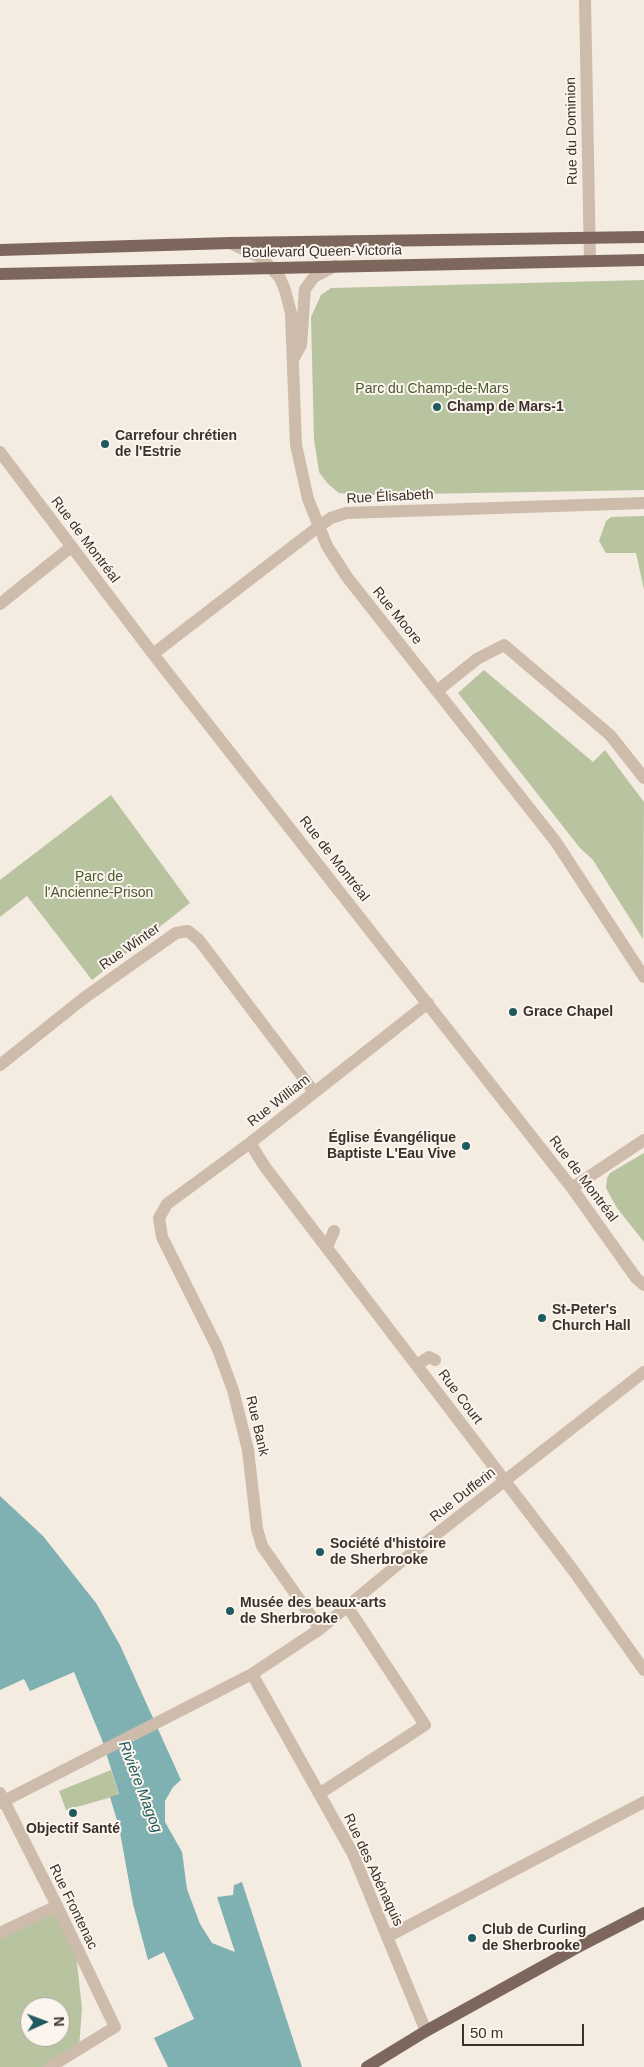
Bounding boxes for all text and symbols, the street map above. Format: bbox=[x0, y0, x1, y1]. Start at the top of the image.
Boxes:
street label: Rue du Dominion bbox=[563, 77, 581, 185]
street label: Boulevard Queen-Victoria bbox=[242, 242, 402, 262]
park label: Parc du Champ-de-Mars bbox=[355, 381, 509, 397]
place label: Champ de Mars-1 bbox=[447, 399, 564, 415]
marker: Champ de Mars-1 bbox=[431, 401, 443, 413]
place label: Carrefour chrétien de l'Estrie bbox=[115, 428, 237, 461]
marker: Carrefour chrétien de l'Estrie bbox=[99, 438, 111, 450]
street label: Rue Élisabeth bbox=[346, 486, 434, 508]
street label: Rue de Montréal bbox=[47, 494, 123, 586]
street label: Rue Moore bbox=[369, 584, 425, 648]
street label: Rue de Montréal bbox=[296, 813, 372, 905]
park label: Parc de l'Ancienne-Prison bbox=[45, 869, 153, 902]
street label: Rue Winter bbox=[97, 920, 163, 974]
place label: Grace Chapel bbox=[523, 1004, 613, 1020]
marker: Grace Chapel bbox=[507, 1006, 519, 1018]
street label: Rue William bbox=[244, 1071, 314, 1131]
place label: Église Évangélique Baptiste L'Eau Vive bbox=[327, 1130, 456, 1162]
street label: Rue de Montréal bbox=[545, 1133, 621, 1225]
marker: Église Évangélique Baptiste L'Eau Vive bbox=[460, 1140, 472, 1152]
place label: St-Peter's Church Hall bbox=[552, 1302, 631, 1334]
marker: St-Peter's Church Hall bbox=[536, 1312, 548, 1324]
street label: Rue Court bbox=[434, 1366, 486, 1428]
street label: Rue Bank bbox=[242, 1394, 272, 1458]
street label: Rue Dufferin bbox=[427, 1464, 499, 1526]
place label: Société d'histoire de Sherbrooke bbox=[330, 1536, 446, 1568]
marker: Société d'histoire de Sherbrooke bbox=[314, 1546, 326, 1558]
place label: Musée des beaux-arts de Sherbrooke bbox=[240, 1595, 386, 1628]
marker: Musée des beaux-arts de Sherbrooke bbox=[224, 1605, 236, 1617]
water label: Rivière Magog bbox=[114, 1739, 166, 1835]
marker: Objectif Santé bbox=[67, 1807, 79, 1819]
street label: Rue des Abénaquis bbox=[340, 1811, 406, 1929]
place label: Objectif Santé bbox=[26, 1821, 120, 1837]
street label: Rue Frontenac bbox=[45, 1862, 101, 1952]
place label: Club de Curling de Sherbrooke bbox=[482, 1922, 586, 1954]
marker: Club de Curling de Sherbrooke bbox=[466, 1932, 478, 1944]
north arrow bbox=[20, 1997, 70, 2047]
scale bar bbox=[464, 2014, 586, 2046]
text: N bbox=[51, 2016, 67, 2027]
text: 50 m bbox=[470, 2024, 503, 2041]

